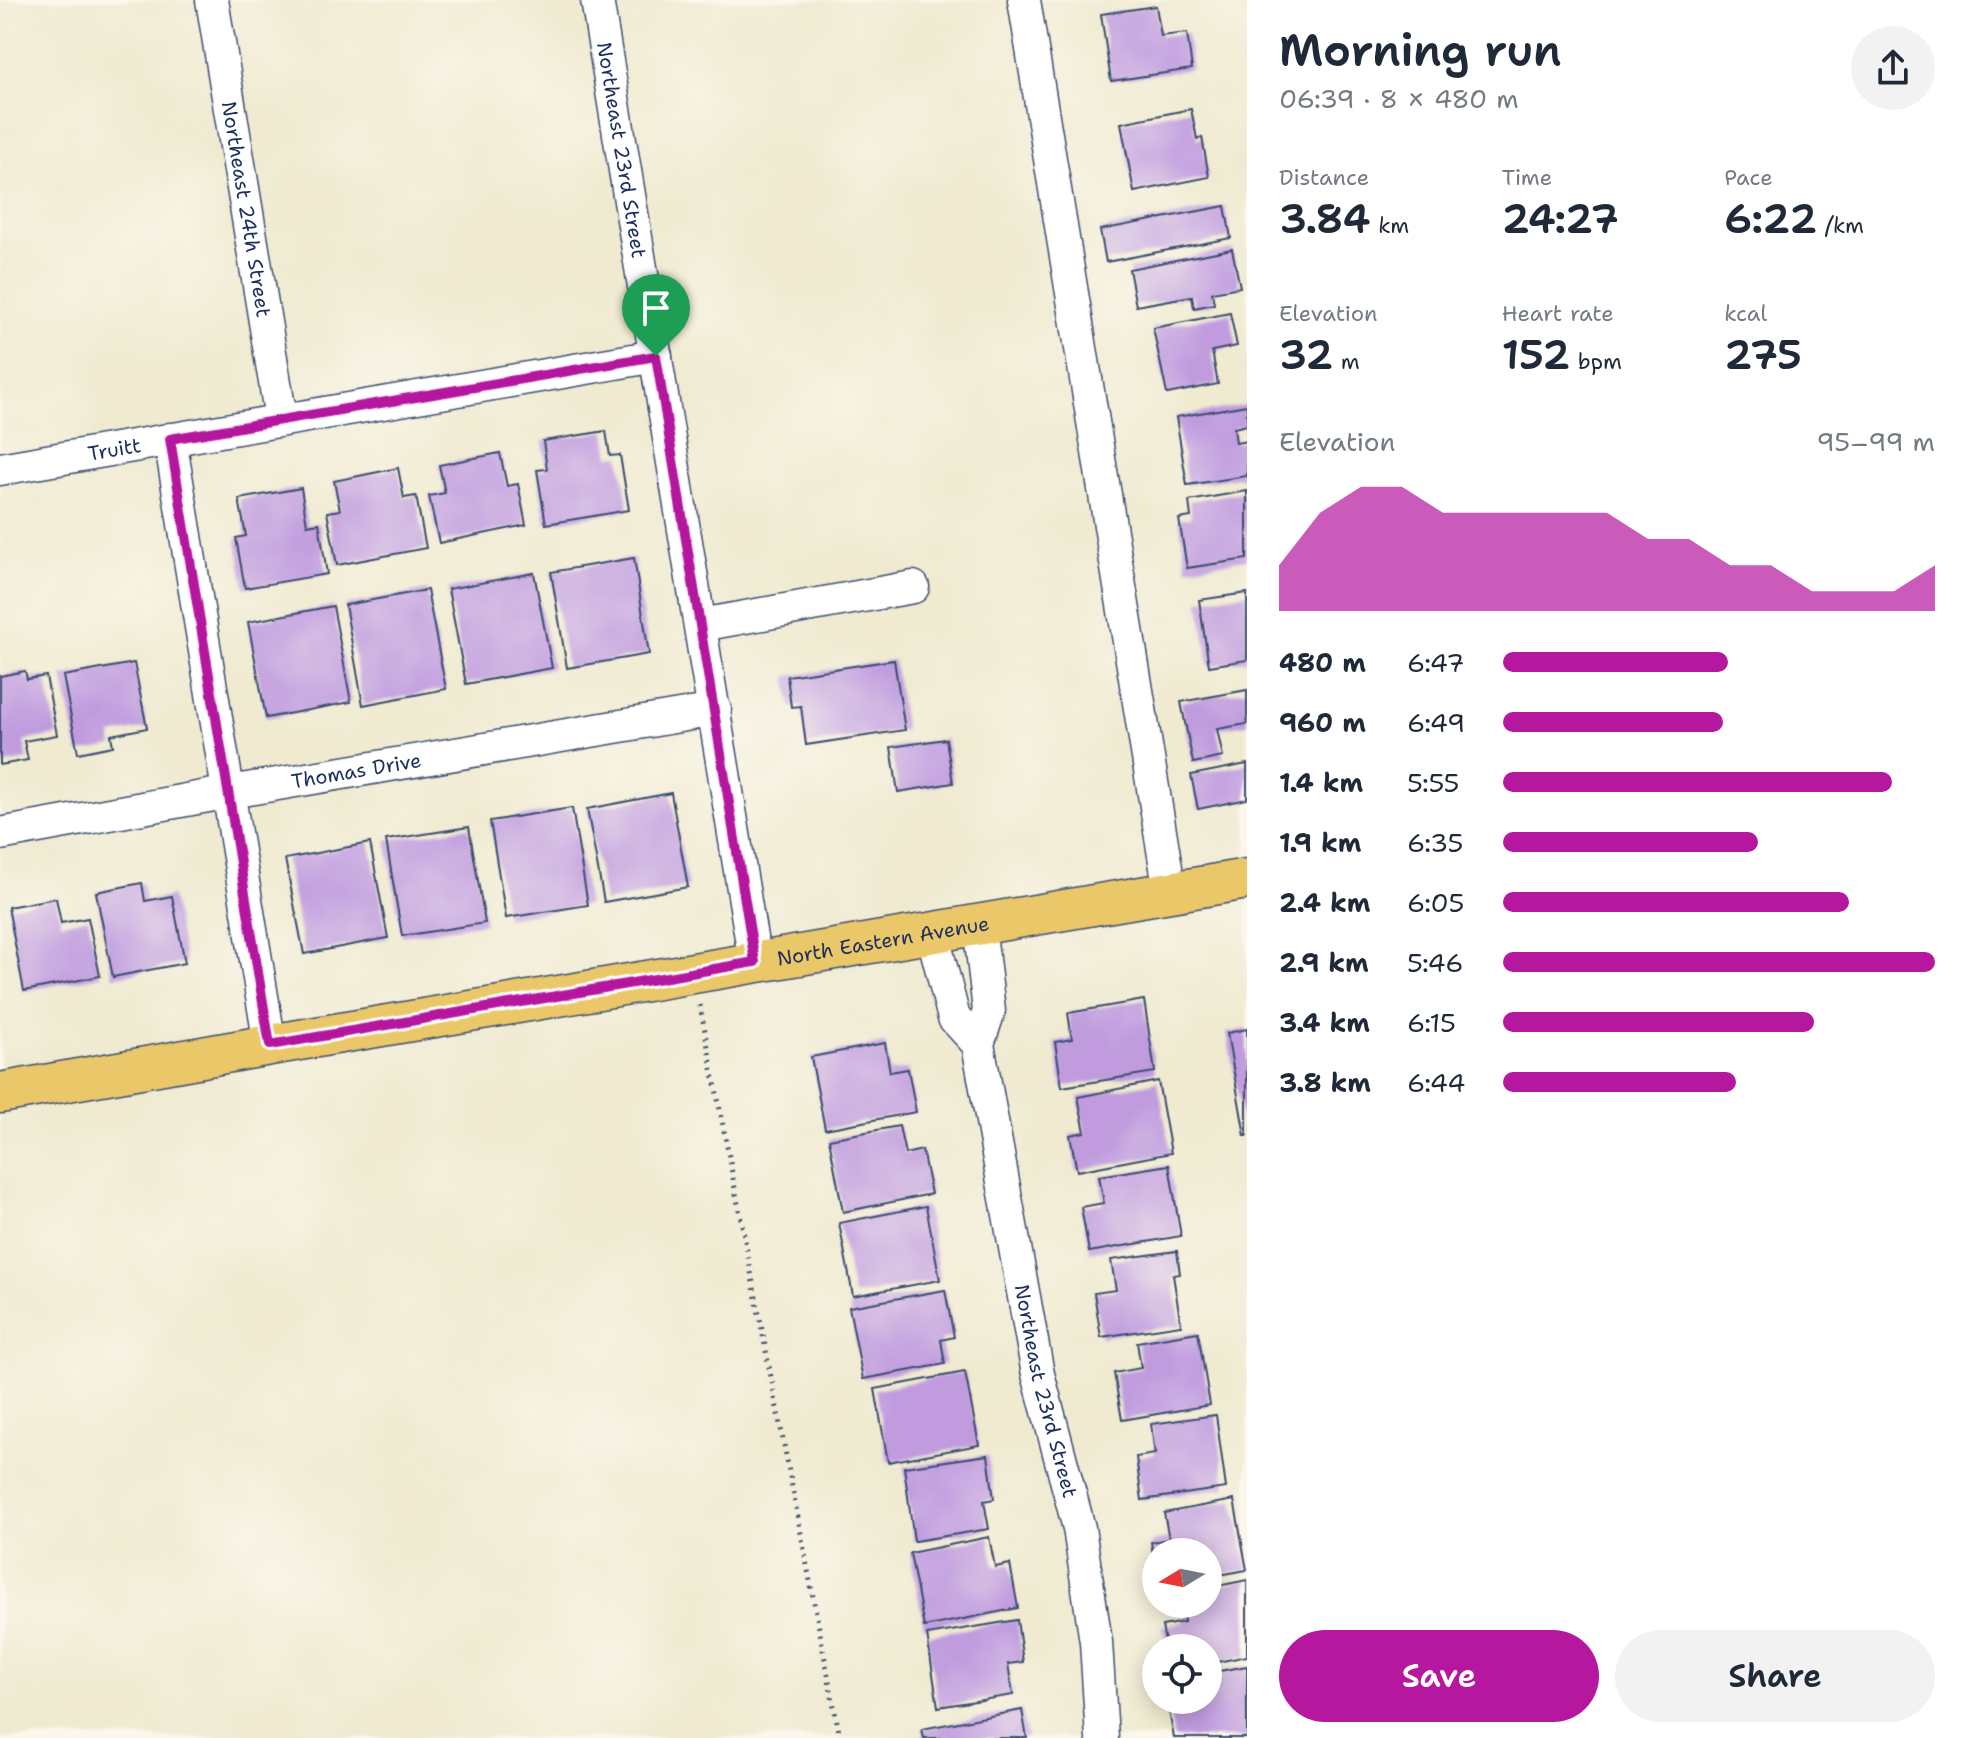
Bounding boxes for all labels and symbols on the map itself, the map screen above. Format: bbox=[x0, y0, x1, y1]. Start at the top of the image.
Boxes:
street label: Northeast 23rd Street bbox=[591, 40, 652, 260]
street label: Northeast 24th Street bbox=[216, 99, 277, 319]
pin bbox=[622, 274, 690, 356]
street label: Truitt bbox=[86, 432, 143, 467]
street label: Thomas Drive bbox=[290, 747, 423, 794]
street label: North Eastern Avenue bbox=[775, 910, 991, 972]
street label: Northeast 23rd Street bbox=[1009, 1282, 1083, 1501]
north arrow bbox=[1142, 1538, 1222, 1618]

